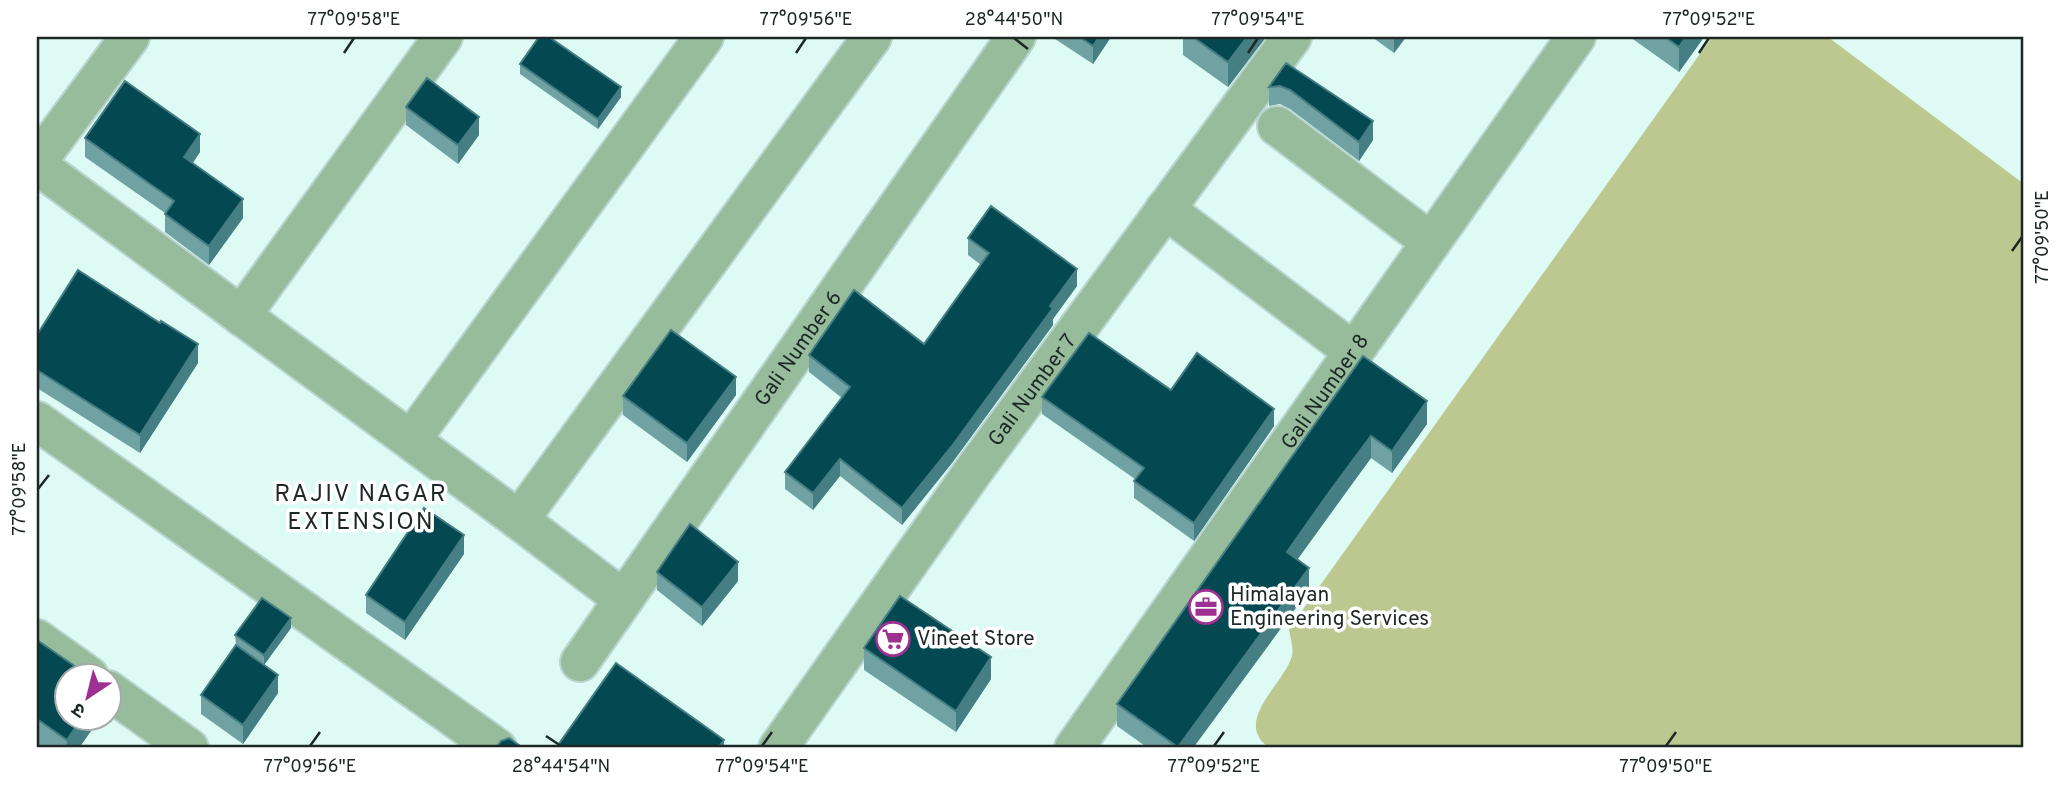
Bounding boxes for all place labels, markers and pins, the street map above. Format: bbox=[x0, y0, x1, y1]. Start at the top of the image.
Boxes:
place label: Himalayan Engineering Services bbox=[1230, 582, 1429, 633]
office icon: Himalayan Engineering Services bbox=[1187, 588, 1225, 626]
supermarket icon: Vineet Store bbox=[874, 620, 912, 658]
place label: Vineet Store bbox=[917, 626, 1034, 653]

